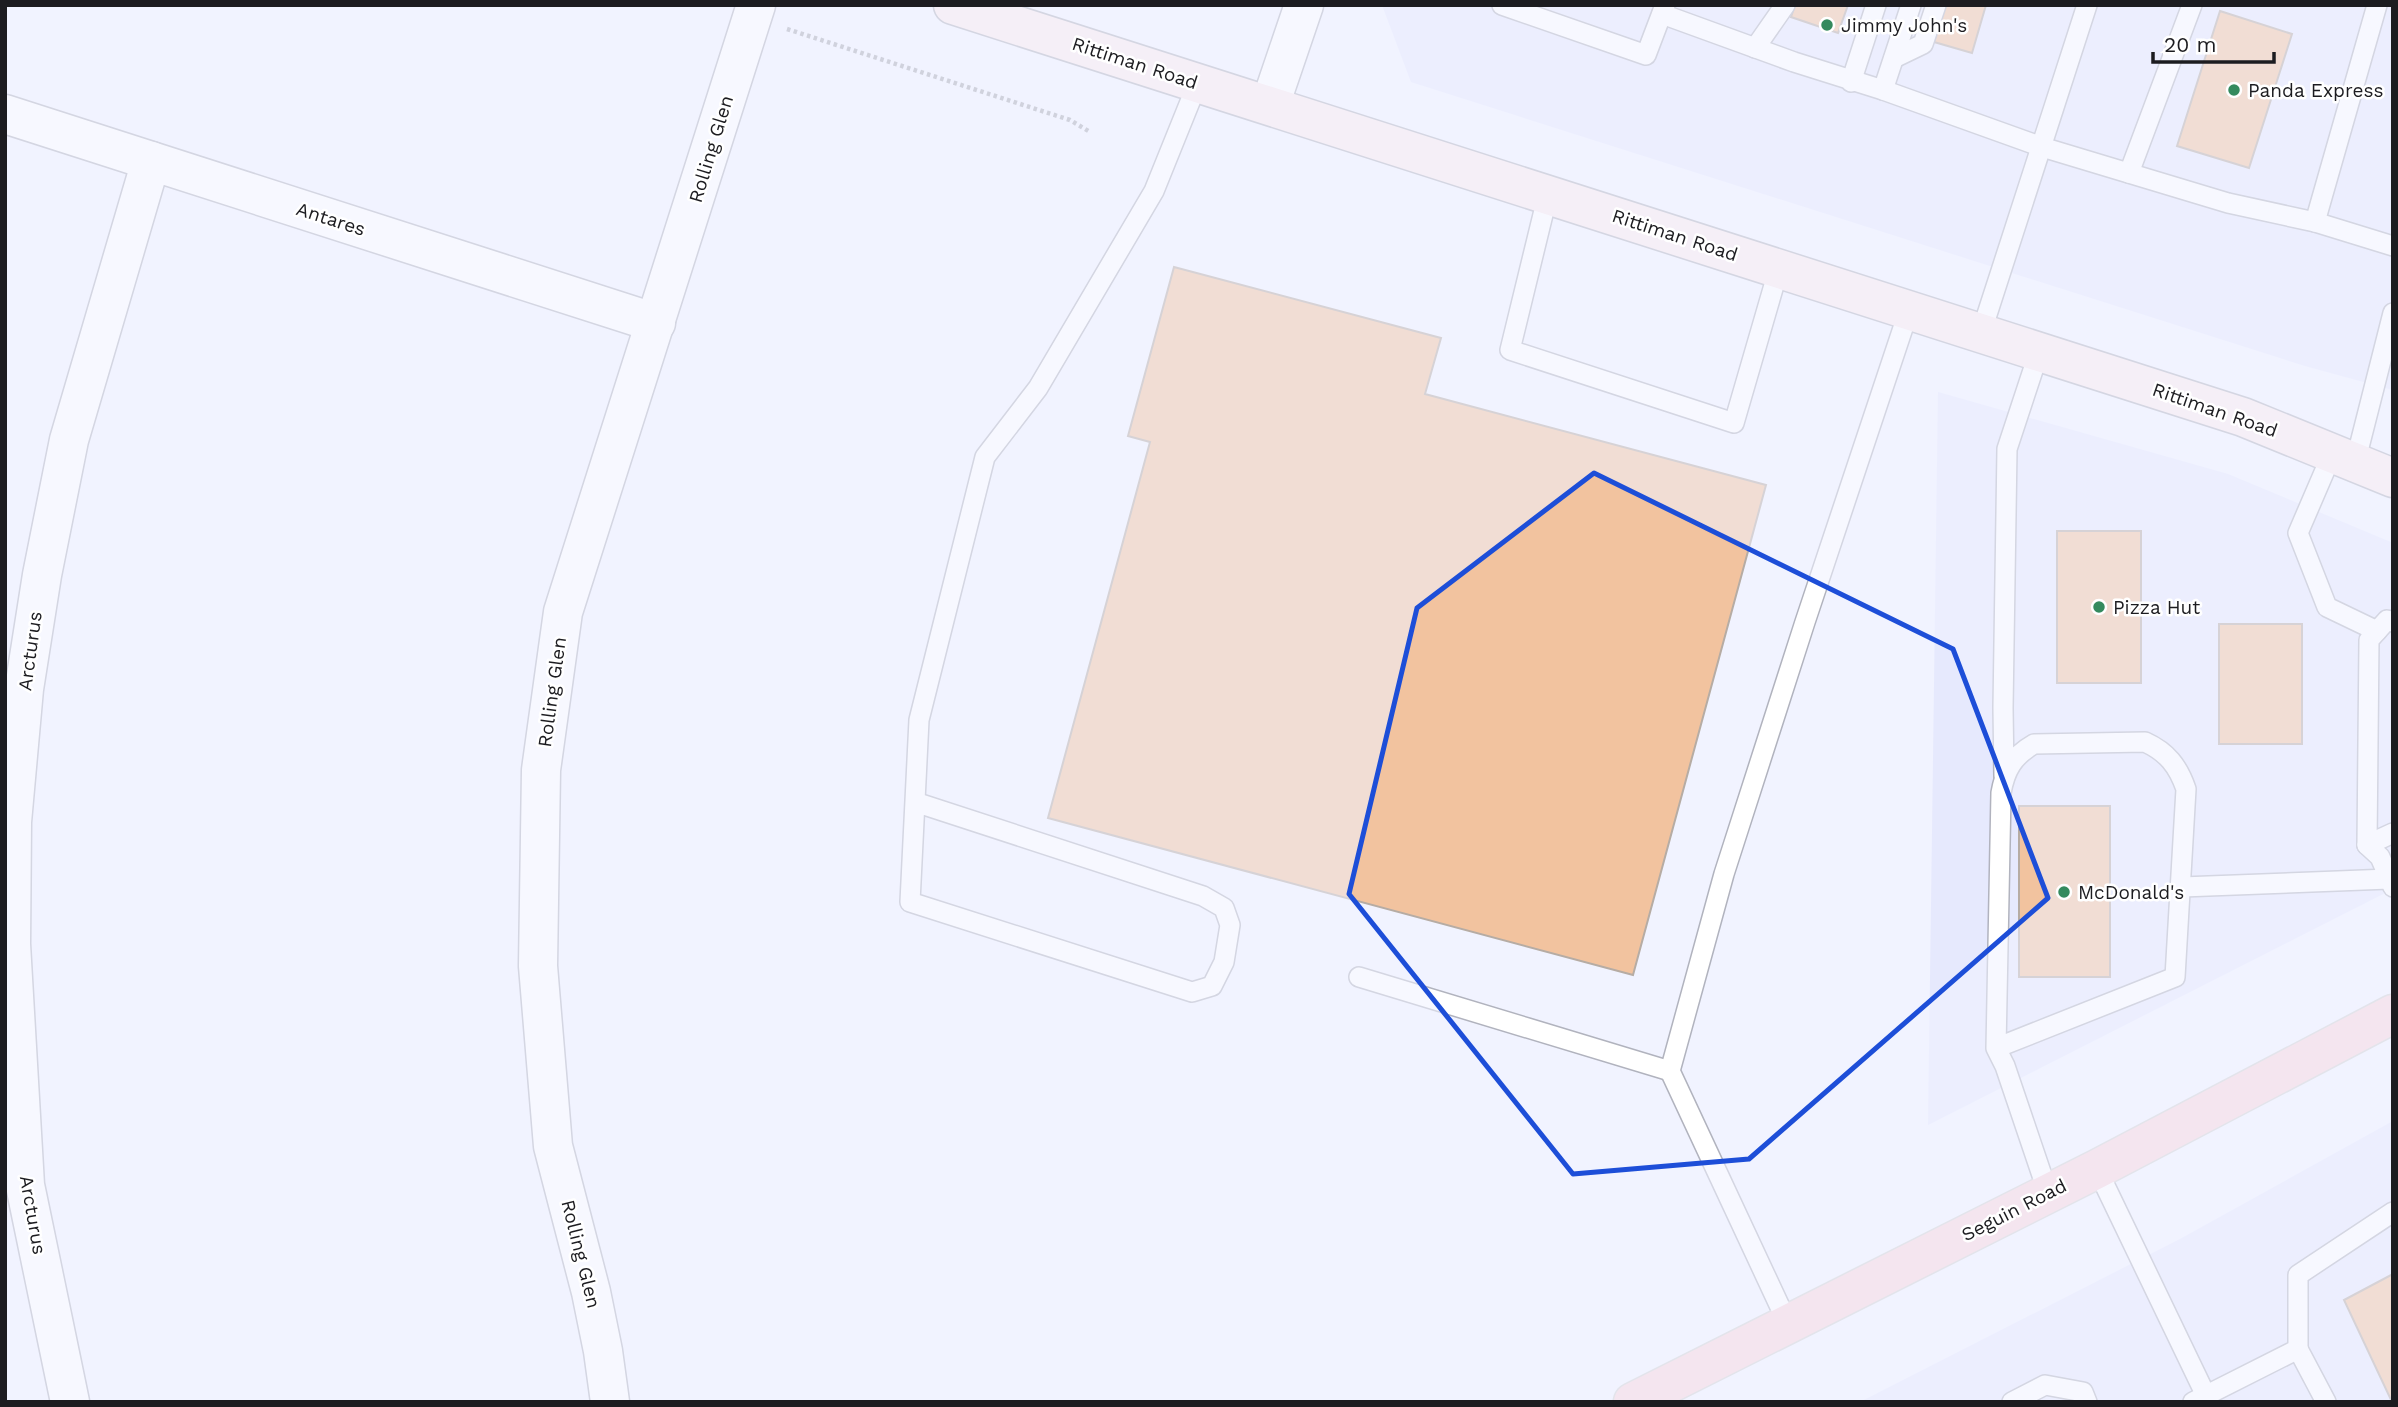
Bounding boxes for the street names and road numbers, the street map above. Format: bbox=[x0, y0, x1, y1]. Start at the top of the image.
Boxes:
street label: Rittiman Road bbox=[1069, 32, 1201, 94]
street label: Rolling Glen bbox=[684, 93, 738, 205]
street label: Antares bbox=[294, 197, 368, 241]
street label: Rittiman Road bbox=[1609, 204, 1741, 266]
street label: Rittiman Road bbox=[2149, 378, 2281, 442]
street label: Arcturus bbox=[13, 610, 47, 692]
street label: Rolling Glen bbox=[533, 635, 571, 749]
street label: Arcturus bbox=[15, 1174, 51, 1256]
street label: Seguin Road bbox=[1958, 1174, 2070, 1246]
street label: Rolling Glen bbox=[556, 1197, 606, 1311]

